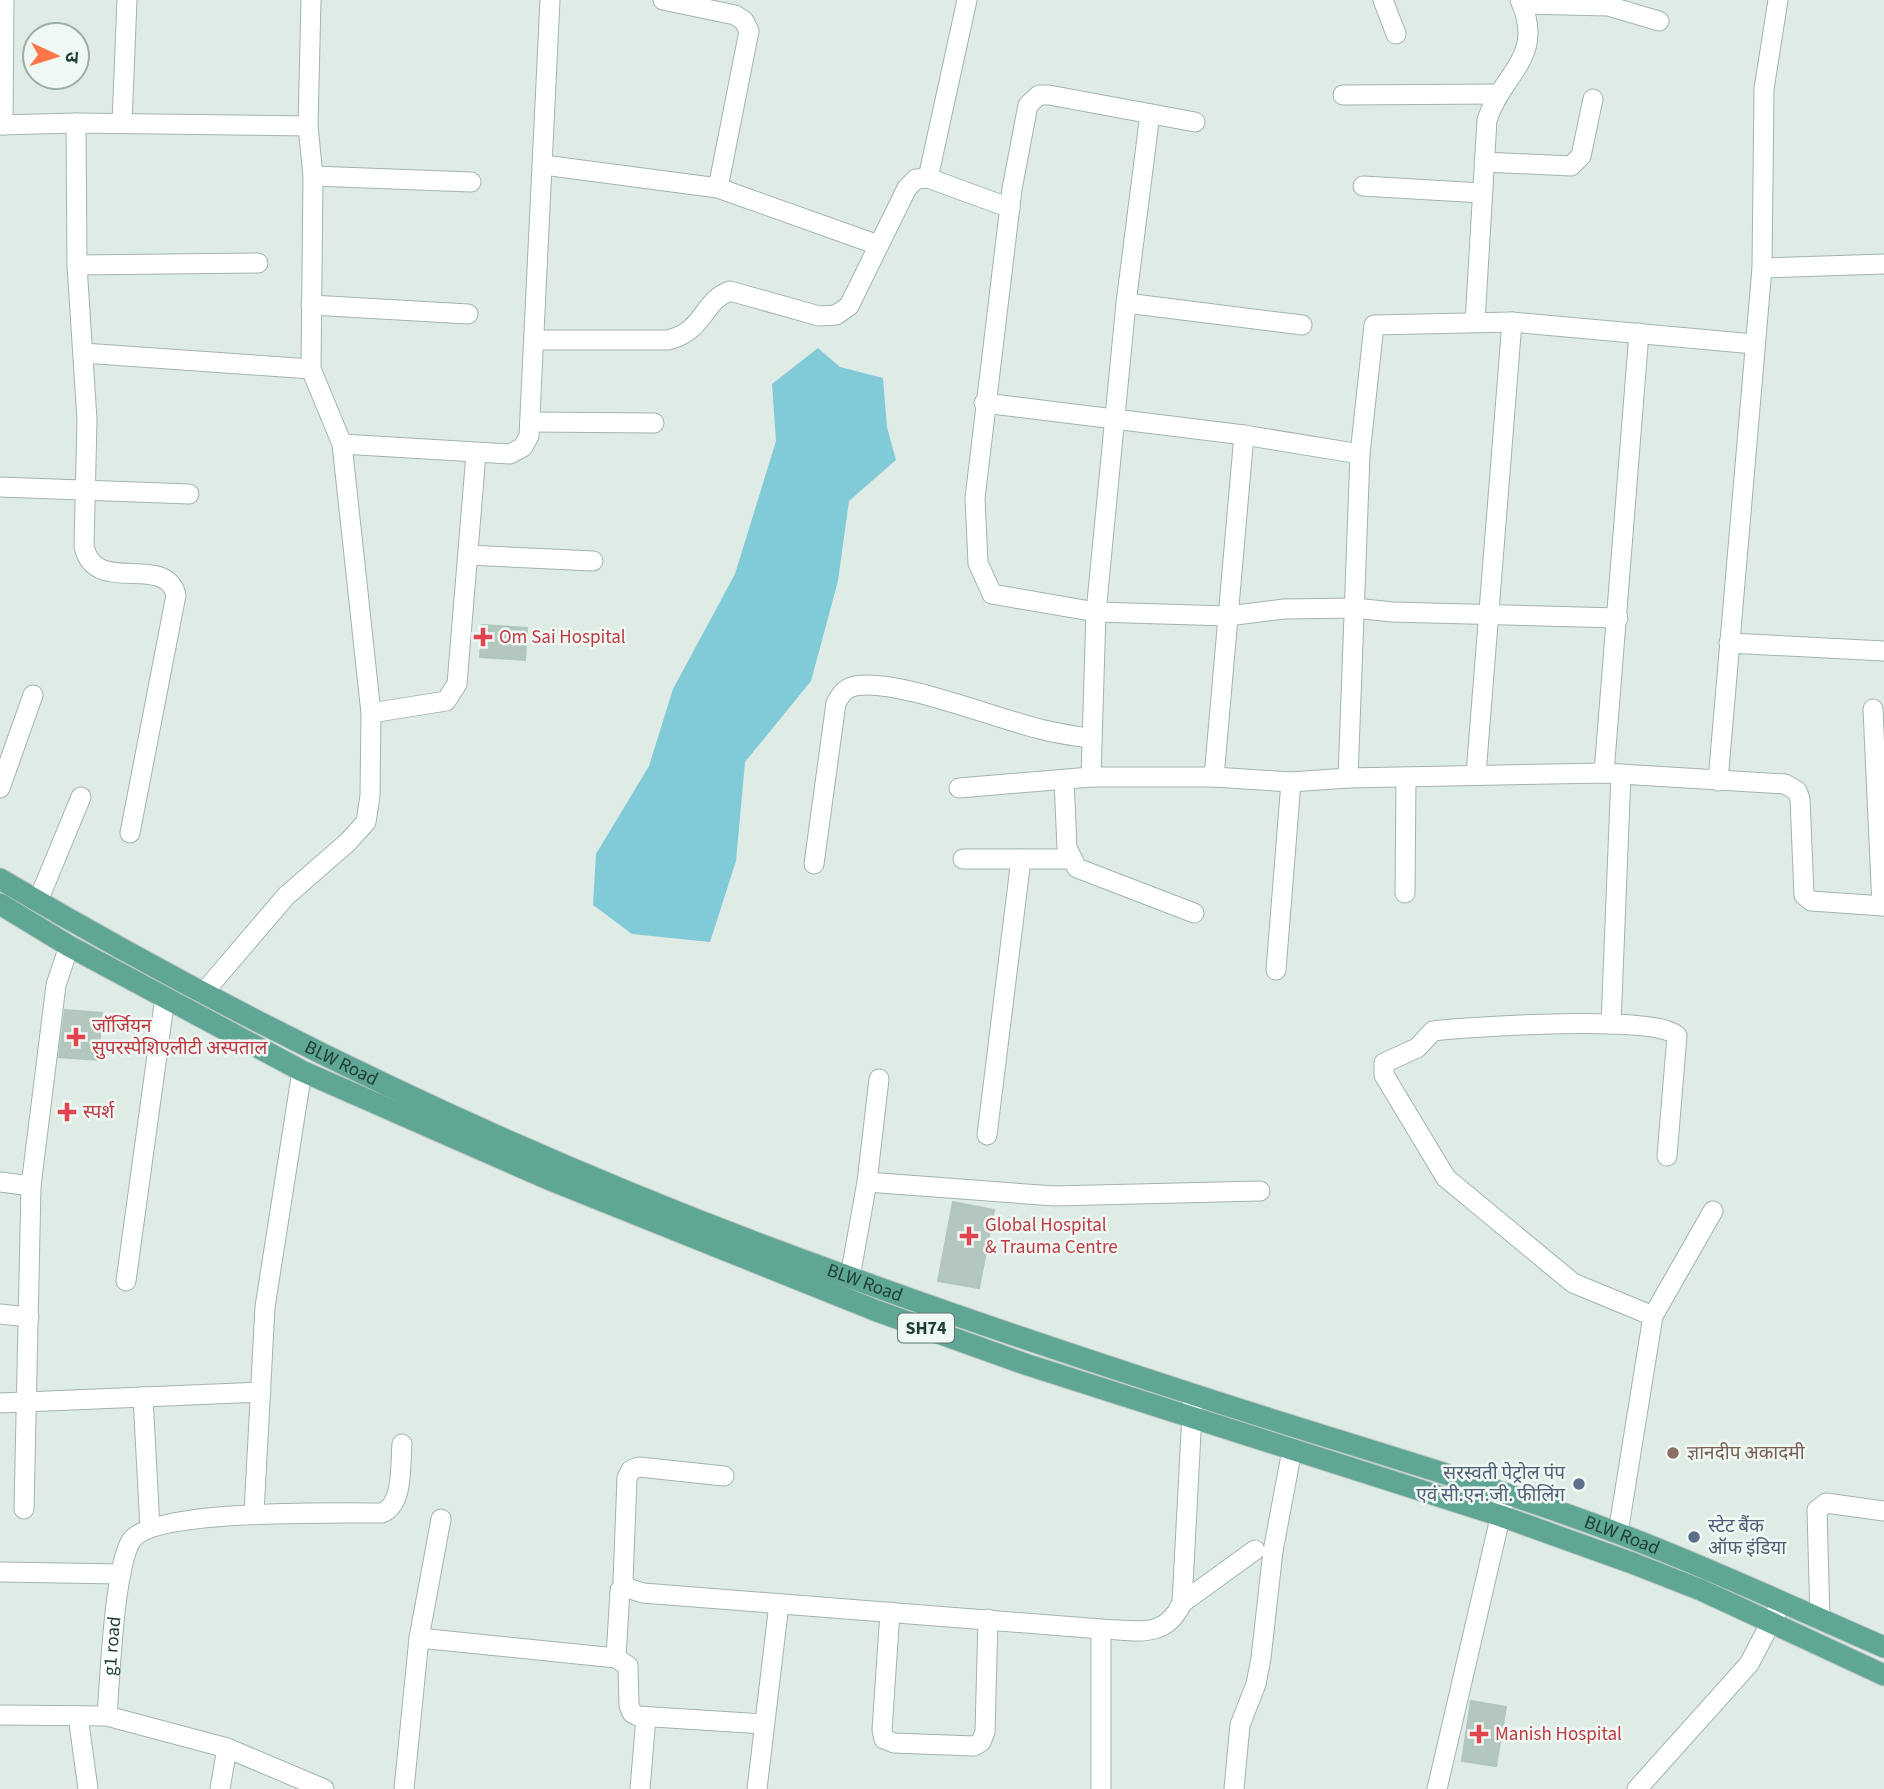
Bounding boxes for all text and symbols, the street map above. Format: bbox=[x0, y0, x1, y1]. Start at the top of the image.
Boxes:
north arrow bbox=[21, 21, 91, 91]
text: उ bbox=[58, 51, 85, 64]
place label: Om Sai Hospital bbox=[499, 624, 626, 651]
marker: Om Sai Hospital bbox=[473, 627, 493, 647]
place label: जाॅर्जियन सुपरस्पेशिएलीटी अस्पताल bbox=[92, 1013, 268, 1062]
marker: जाॅर्जियन सुपरस्पेशिएलीटी अस्पताल bbox=[66, 1027, 86, 1047]
street label: BLW Road bbox=[300, 1034, 383, 1092]
place label: स्पर्श bbox=[83, 1099, 115, 1126]
marker: स्पर्श bbox=[57, 1102, 77, 1122]
place label: Global Hospital & Trauma Centre bbox=[985, 1212, 1118, 1261]
marker: Global Hospital & Trauma Centre bbox=[959, 1226, 979, 1246]
street label: BLW Road bbox=[823, 1257, 907, 1309]
road number: SH74 bbox=[898, 1314, 954, 1343]
place label: ज्ञानदीप अकादमी bbox=[1687, 1440, 1806, 1467]
marker: ज्ञानदीप अकादमी bbox=[1665, 1445, 1681, 1461]
place label: सरस्वती पेट्रोल पंप एवं सी.एन.जी. फीलिंग bbox=[1416, 1460, 1566, 1509]
marker: सरस्वती पेट्रोल पंप एवं सी.एन.जी. फीलिंग bbox=[1571, 1476, 1587, 1492]
street label: BLW Road bbox=[1580, 1508, 1664, 1562]
place label: स्टेट बैंक ऑफ इंडिया bbox=[1708, 1513, 1787, 1562]
marker: स्टेट बैंक ऑफ इंडिया bbox=[1686, 1529, 1702, 1545]
street label: g1 road bbox=[96, 1615, 128, 1677]
place label: Manish Hospital bbox=[1495, 1721, 1622, 1748]
marker: Manish Hospital bbox=[1469, 1724, 1489, 1744]

